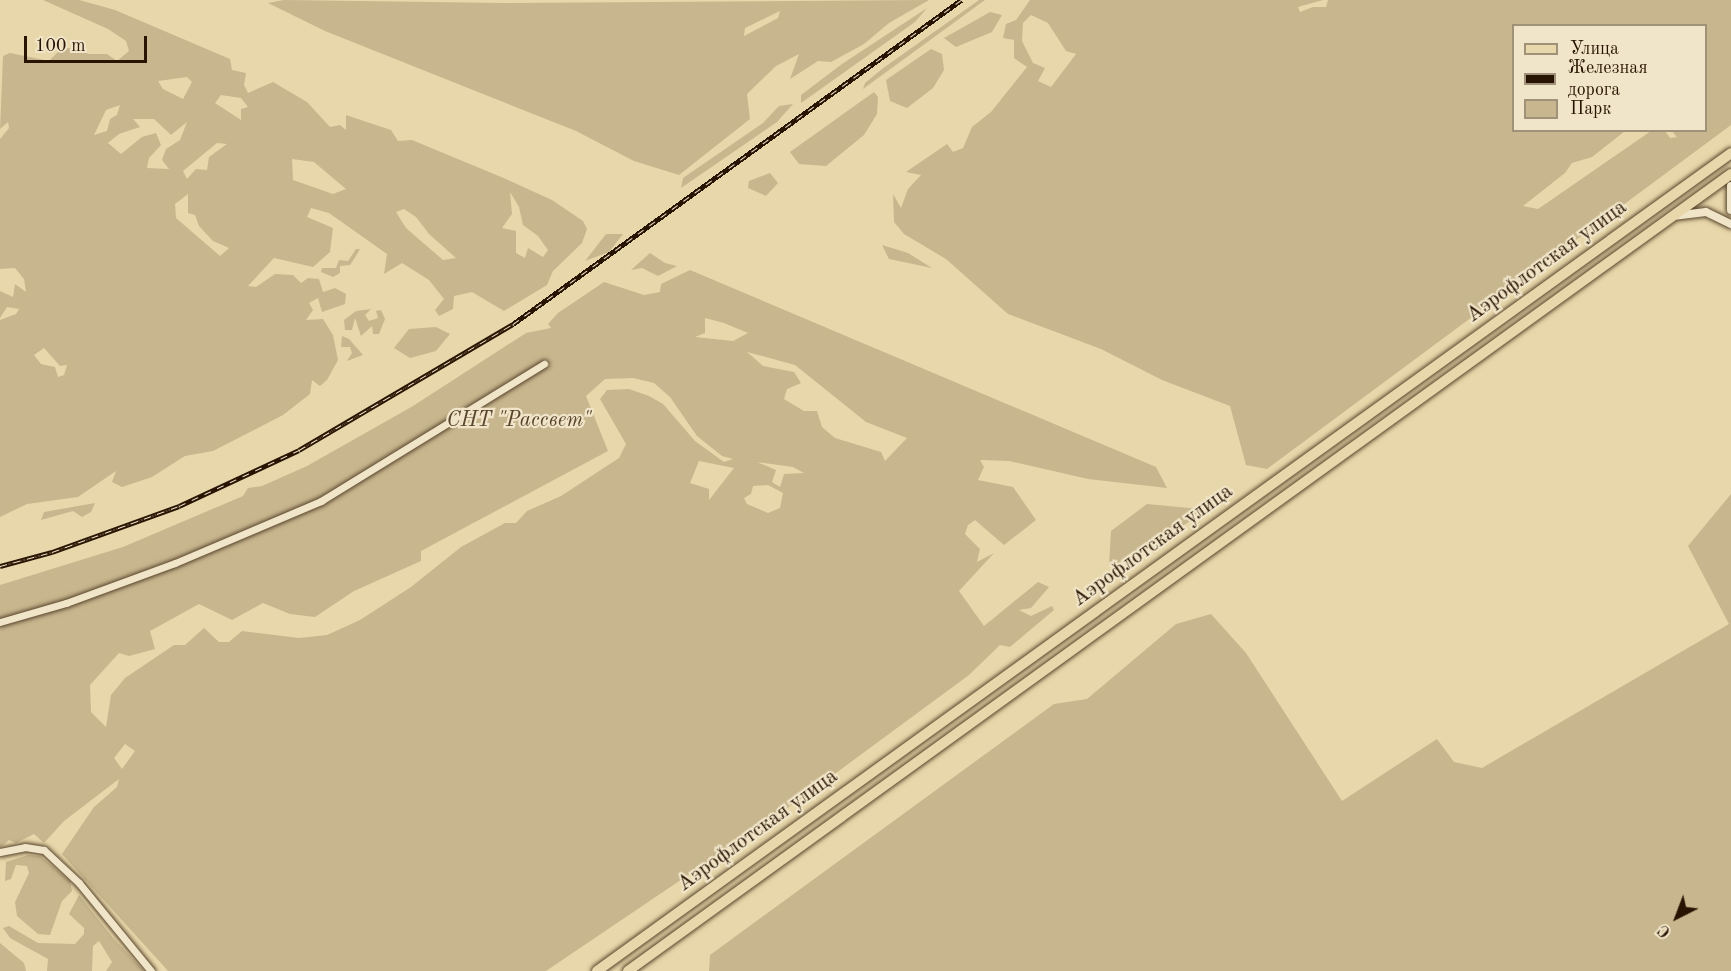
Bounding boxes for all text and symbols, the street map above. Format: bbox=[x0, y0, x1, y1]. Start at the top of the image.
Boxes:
scale bar bbox=[27, 24, 150, 62]
legend bbox=[1512, 24, 1707, 132]
text: 100 m bbox=[35, 37, 86, 55]
text: Улица bbox=[1570, 40, 1619, 58]
text: Железная дорога bbox=[1568, 59, 1648, 99]
text: Парк bbox=[1570, 100, 1611, 118]
street label: Аэрофлотская улица bbox=[1462, 195, 1632, 329]
park label: СНТ "Рассвет" bbox=[446, 408, 592, 434]
street label: Аэрофлотская улица bbox=[1068, 479, 1238, 613]
street label: Аэрофлотская улица bbox=[673, 764, 843, 898]
north arrow bbox=[1647, 887, 1707, 947]
text: С bbox=[1656, 921, 1674, 940]

